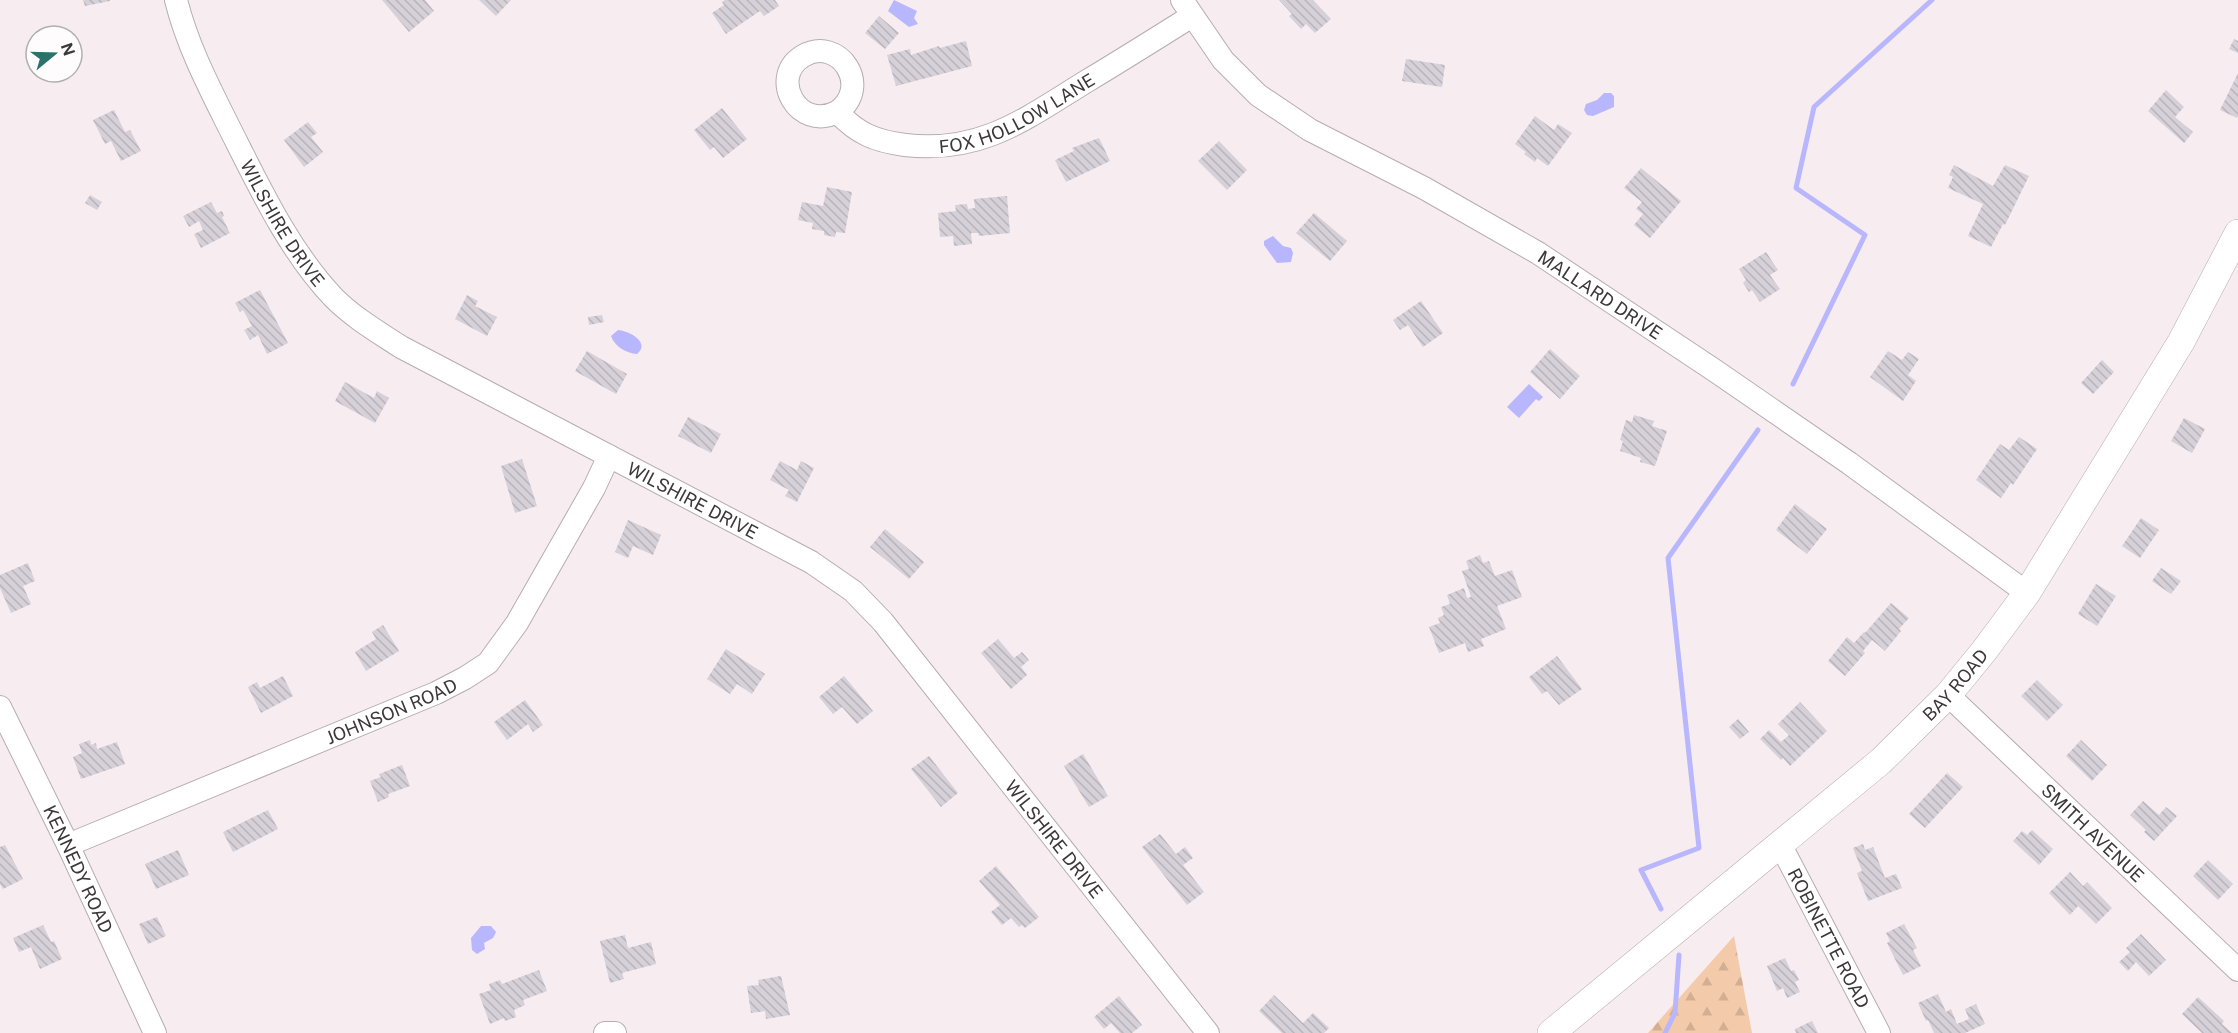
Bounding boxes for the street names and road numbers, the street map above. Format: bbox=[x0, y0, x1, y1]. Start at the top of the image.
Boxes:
street label: FOX HOLLOW LANE bbox=[938, 68, 1098, 157]
street label: WILSHIRE DRIVE bbox=[237, 156, 329, 290]
street label: MALLARD DRIVE bbox=[1534, 246, 1667, 343]
street label: WILSHIRE DRIVE bbox=[624, 457, 762, 543]
street label: BAY ROAD bbox=[1918, 645, 1992, 725]
street label: JOHNSON ROAD bbox=[323, 674, 460, 748]
street label: WILSHIRE DRIVE bbox=[1001, 776, 1108, 902]
street label: SMITH AVENUE bbox=[2038, 779, 2149, 886]
street label: KENNEDY ROAD bbox=[39, 802, 118, 936]
street label: ROBINETTE ROAD bbox=[1784, 864, 1874, 1011]

